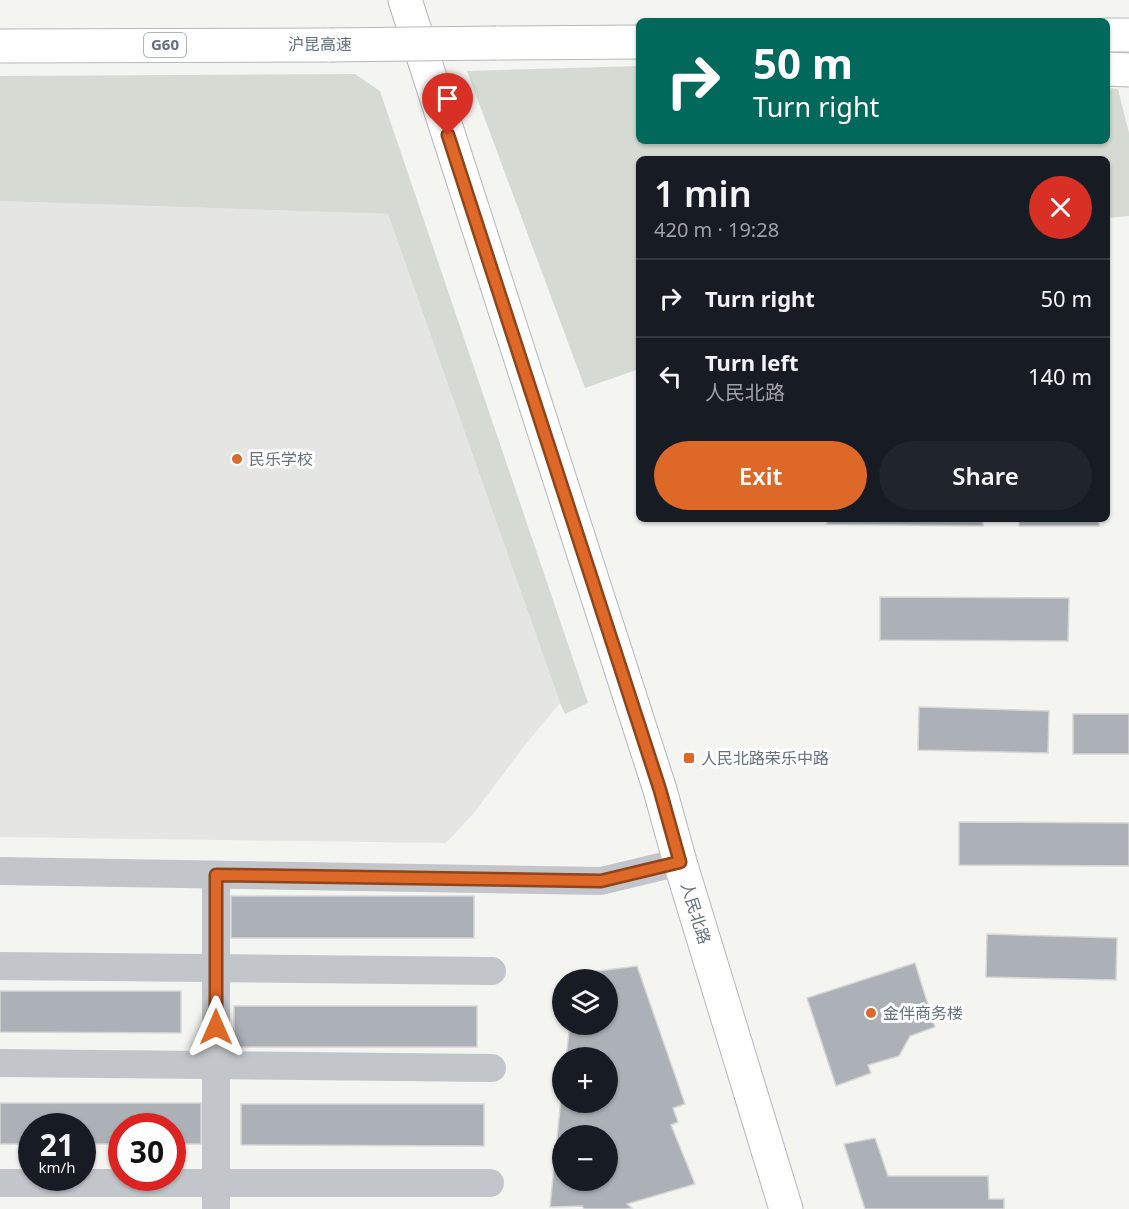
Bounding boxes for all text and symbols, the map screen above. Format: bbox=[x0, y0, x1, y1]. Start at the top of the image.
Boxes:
road number: G60 bbox=[144, 33, 186, 57]
street label: 沪昆高速 bbox=[288, 33, 352, 55]
text: 50 m bbox=[753, 34, 853, 91]
icon: right bbox=[654, 42, 732, 120]
pin bbox=[422, 73, 473, 135]
icon: arrive bbox=[431, 82, 464, 115]
text: Turn right bbox=[753, 88, 879, 125]
text: 1 min bbox=[654, 169, 752, 218]
button: close bbox=[1029, 176, 1092, 239]
text: 420 m · 19:28 bbox=[654, 216, 779, 243]
icon: right bbox=[654, 282, 687, 315]
text: Turn right bbox=[705, 283, 815, 313]
text: 50 m bbox=[1041, 283, 1092, 313]
text: Turn left bbox=[705, 347, 799, 377]
icon: left bbox=[654, 360, 687, 393]
text: 140 m bbox=[1028, 361, 1092, 391]
text: 人民北路 bbox=[705, 379, 785, 406]
button: Exit bbox=[654, 441, 867, 510]
button: Share bbox=[879, 441, 1092, 510]
place label: 民乐学校 bbox=[249, 448, 313, 470]
marker: 民乐学校 bbox=[230, 452, 244, 466]
place label: 人民北路荣乐中路 bbox=[701, 747, 829, 769]
marker: 人民北路荣乐中路 bbox=[682, 751, 696, 765]
street label: 人民北路 bbox=[676, 879, 716, 947]
map controls bbox=[552, 969, 618, 1191]
button: layers bbox=[552, 969, 618, 1035]
position arrow bbox=[184, 995, 248, 1059]
place label: 金伴商务楼 bbox=[883, 1002, 963, 1024]
marker: 金伴商务楼 bbox=[864, 1006, 878, 1020]
button: + bbox=[552, 1047, 618, 1113]
speed limit sign: 30 bbox=[108, 1113, 186, 1191]
text: 21 bbox=[40, 1124, 74, 1165]
button: − bbox=[552, 1125, 618, 1191]
text: km/h bbox=[39, 1157, 75, 1177]

